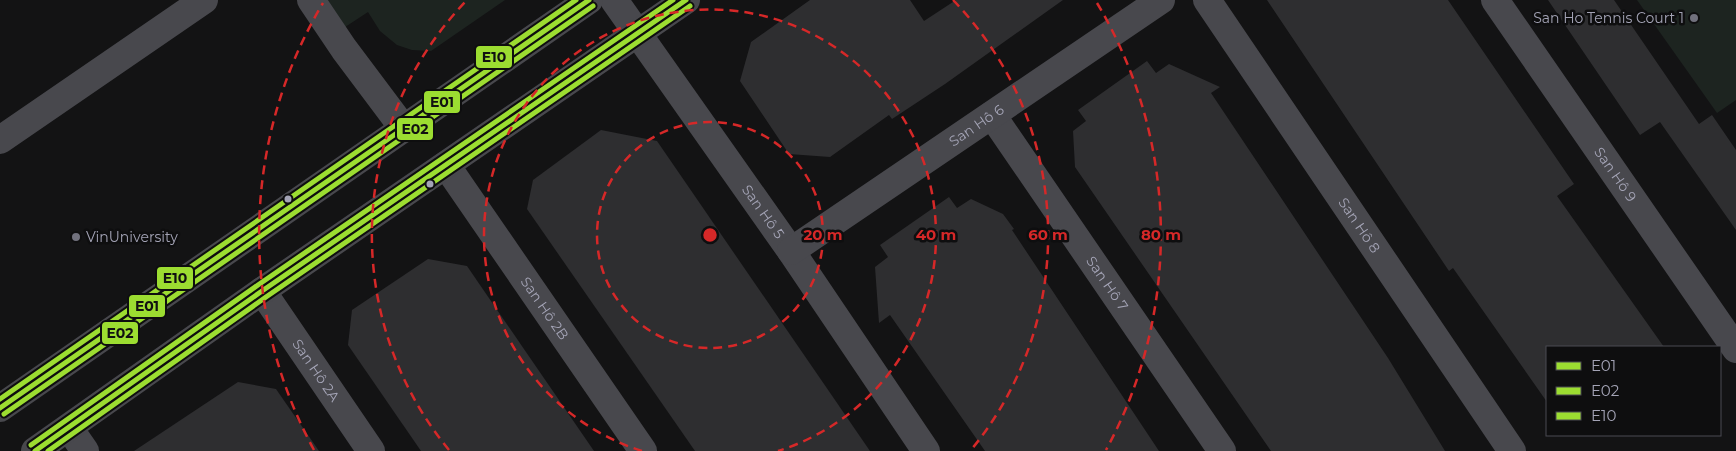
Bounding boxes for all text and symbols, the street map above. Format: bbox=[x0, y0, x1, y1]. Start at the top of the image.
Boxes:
place label: San Ho Tennis Court 1 bbox=[1533, 9, 1684, 27]
marker: San Ho Tennis Court 1 bbox=[1688, 12, 1700, 24]
line badge: E10 bbox=[475, 45, 513, 69]
text: E10 bbox=[482, 48, 506, 66]
line badge: E01 bbox=[423, 90, 461, 114]
text: E01 bbox=[430, 93, 454, 111]
street label: San Hô 6 bbox=[945, 100, 1008, 150]
line badge: E02 bbox=[396, 117, 434, 141]
text: E02 bbox=[402, 120, 428, 138]
street label: San Hô 9 bbox=[1590, 144, 1641, 205]
unlabelled marker bbox=[425, 179, 435, 189]
street label: San Hô 5 bbox=[738, 181, 788, 242]
unlabelled marker bbox=[283, 194, 293, 204]
street label: San Hô 8 bbox=[1334, 194, 1384, 256]
text: 20 m bbox=[803, 225, 843, 244]
text: 40 m bbox=[916, 225, 956, 244]
text: 60 m bbox=[1028, 225, 1068, 244]
text: 80 m bbox=[1141, 225, 1181, 244]
centre of rings bbox=[701, 226, 719, 244]
place label: VinUniversity bbox=[86, 228, 178, 246]
marker: VinUniversity bbox=[70, 231, 82, 243]
street label: San Hô 7 bbox=[1082, 253, 1132, 314]
line badge: E10 bbox=[156, 266, 194, 290]
text: E10 bbox=[163, 269, 187, 287]
street label: San Hô 2B bbox=[517, 273, 573, 343]
line badge: E01 bbox=[128, 294, 166, 318]
text: E01 bbox=[135, 297, 159, 315]
line badge: E02 bbox=[101, 321, 139, 345]
text: E02 bbox=[107, 324, 133, 342]
street label: San Hô 2A bbox=[288, 336, 344, 406]
legend bbox=[1546, 346, 1721, 436]
text: E01 bbox=[1591, 356, 1616, 375]
text: E02 bbox=[1591, 381, 1619, 400]
text: E10 bbox=[1591, 406, 1616, 425]

